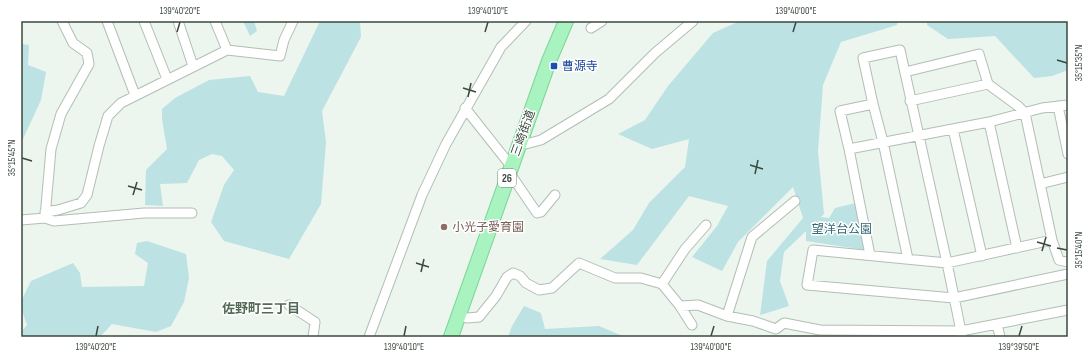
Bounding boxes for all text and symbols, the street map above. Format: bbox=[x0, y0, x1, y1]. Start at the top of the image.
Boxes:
text: 139°40'20"E bbox=[160, 5, 200, 17]
text: 139°40'10"E bbox=[468, 5, 508, 17]
text: 139°40'00"E bbox=[775, 5, 817, 17]
text: 35°15'35"N bbox=[1073, 45, 1085, 81]
place label: 曹源寺 bbox=[562, 59, 598, 74]
marker: 曹源寺 bbox=[549, 61, 559, 71]
street label: 三崎街道 bbox=[508, 108, 539, 158]
text: 35°15'45"N bbox=[6, 140, 18, 176]
road number: 26 bbox=[498, 169, 516, 187]
place label: 小光子愛育園 bbox=[452, 220, 524, 235]
marker: 小光子愛育園 bbox=[439, 222, 449, 232]
park label: 望洋台公園 bbox=[812, 222, 872, 237]
text: 35°15'40"N bbox=[1073, 232, 1085, 268]
district label: 佐野町三丁目 bbox=[222, 301, 300, 317]
text: 139°40'20"E bbox=[76, 341, 116, 353]
text: 139°40'10"E bbox=[384, 341, 424, 353]
text: 139°40'00"E bbox=[690, 341, 732, 353]
text: 139°39'50"E bbox=[999, 341, 1039, 353]

